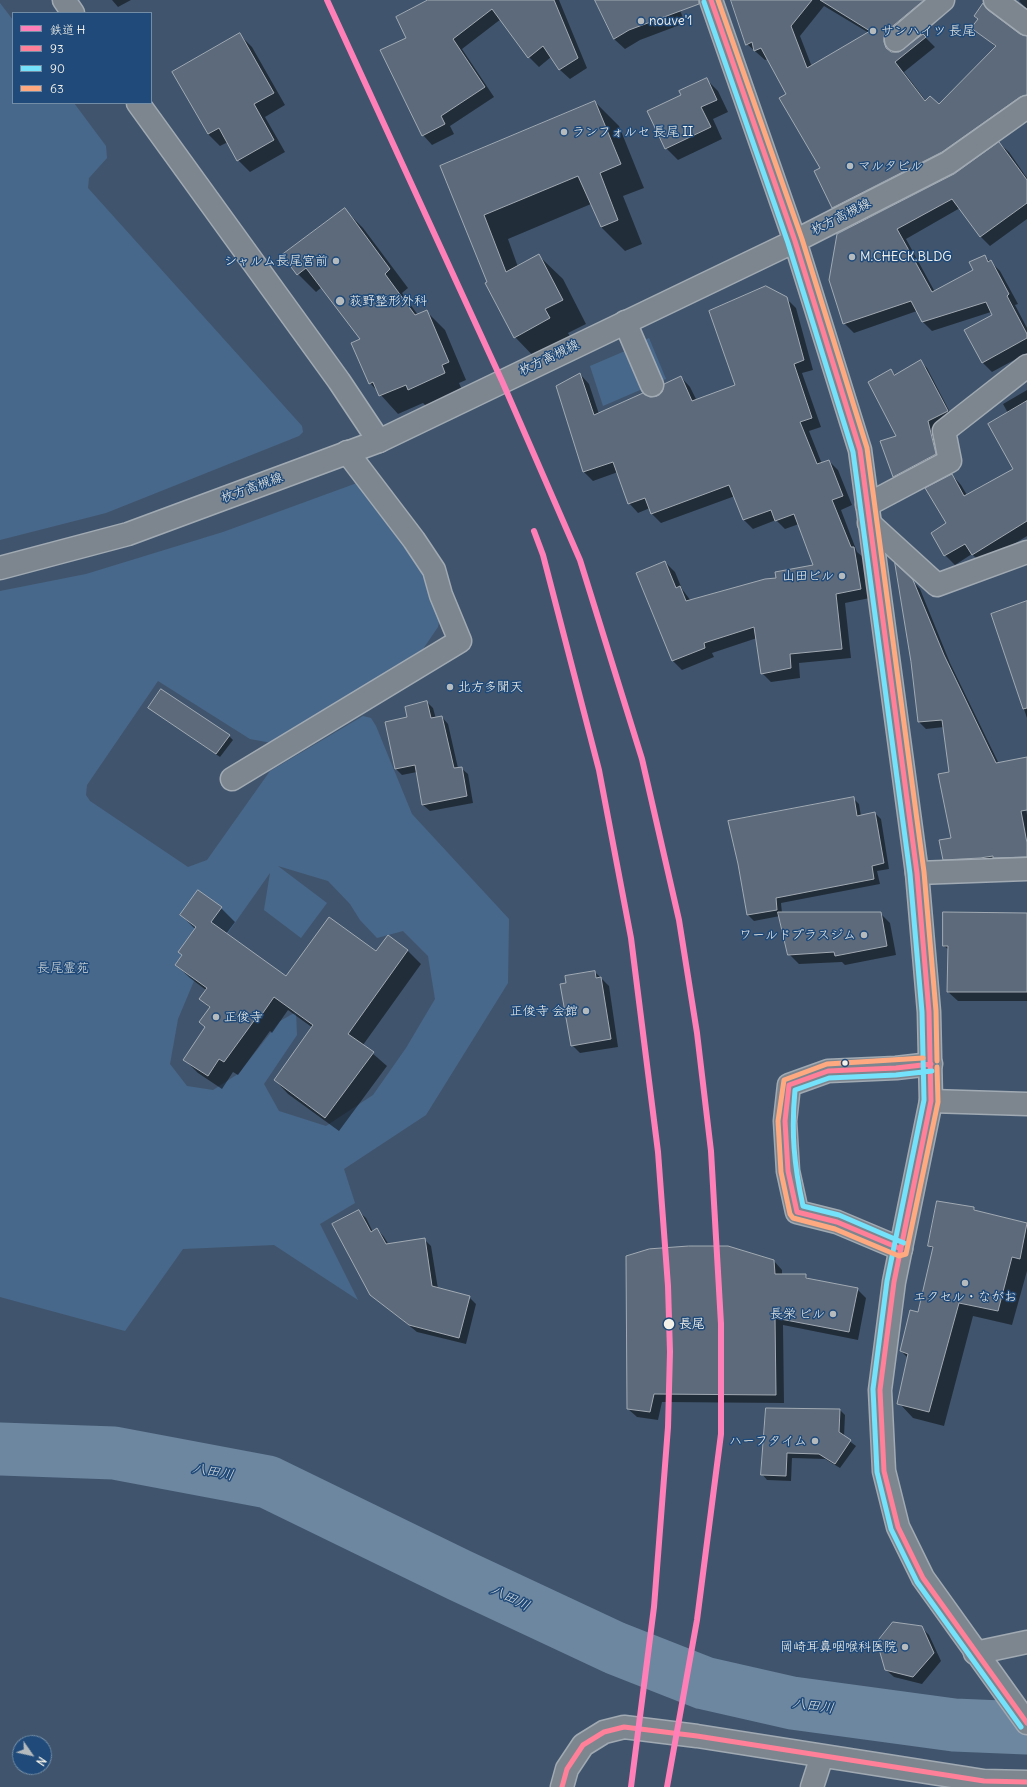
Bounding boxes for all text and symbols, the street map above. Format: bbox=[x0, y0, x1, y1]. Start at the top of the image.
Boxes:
legend bbox=[12, 12, 152, 104]
place label: nouve'1 bbox=[649, 13, 692, 29]
marker: nouve'1 bbox=[636, 16, 646, 26]
text: 鉄道 H bbox=[50, 22, 85, 37]
place label: サンハイツ 長尾 bbox=[881, 23, 975, 39]
marker: サンハイツ 長尾 bbox=[868, 26, 878, 36]
text: 93 bbox=[50, 41, 64, 56]
text: 90 bbox=[50, 61, 65, 76]
text: 63 bbox=[50, 81, 64, 96]
place label: ランフォルセ 長尾 II bbox=[572, 124, 694, 140]
marker: ランフォルセ 長尾 II bbox=[559, 127, 569, 137]
place label: マルタビル bbox=[858, 158, 923, 174]
marker: マルタビル bbox=[845, 161, 855, 171]
street label: 枚方高槻線 bbox=[809, 195, 873, 239]
place label: M.CHECK.BLDG bbox=[860, 249, 952, 265]
marker: M.CHECK.BLDG bbox=[847, 252, 857, 262]
place label: シャルム長尾宮前 bbox=[224, 253, 328, 269]
marker: シャルム長尾宮前 bbox=[331, 256, 341, 266]
place label: 荻野整形外科 bbox=[349, 293, 427, 309]
marker: 荻野整形外科 bbox=[334, 295, 346, 307]
street label: 枚方高槻線 bbox=[516, 337, 582, 379]
street label: 枚方高槻線 bbox=[219, 470, 285, 506]
place label: 山田ビル bbox=[782, 568, 834, 584]
marker: 山田ビル bbox=[837, 571, 847, 581]
place label: 北方多聞天 bbox=[458, 679, 523, 695]
marker: 北方多聞天 bbox=[445, 682, 455, 692]
place label: ワールドプラスジム bbox=[739, 927, 856, 943]
marker: ワールドプラスジム bbox=[859, 930, 869, 940]
park label: 長尾霊苑 bbox=[37, 960, 89, 976]
place label: 正俊寺 会館 bbox=[510, 1003, 578, 1019]
marker: 正俊寺 会館 bbox=[581, 1006, 591, 1016]
place label: 正俊寺 bbox=[224, 1009, 263, 1025]
marker: 正俊寺 bbox=[211, 1012, 221, 1022]
unlabelled marker bbox=[840, 1058, 850, 1068]
marker: エクセル・ながお bbox=[960, 1278, 970, 1288]
place label: エクセル・ながお bbox=[913, 1289, 1017, 1305]
place label: 長栄 ビル bbox=[770, 1306, 825, 1322]
marker: 長栄 ビル bbox=[828, 1309, 838, 1319]
place label: 長尾 bbox=[679, 1316, 705, 1332]
marker: 長尾 bbox=[662, 1317, 676, 1331]
place label: ハーフタイム bbox=[729, 1433, 807, 1449]
marker: ハーフタイム bbox=[810, 1436, 820, 1446]
water label: 八田川 bbox=[191, 1460, 235, 1484]
water label: 八田川 bbox=[487, 1581, 533, 1615]
place label: 岡崎耳鼻咽喉科医院 bbox=[780, 1639, 897, 1655]
marker: 岡崎耳鼻咽喉科医院 bbox=[900, 1642, 910, 1652]
water label: 八田川 bbox=[791, 1695, 835, 1717]
north arrow bbox=[12, 1735, 52, 1775]
text: N bbox=[33, 1754, 49, 1768]

